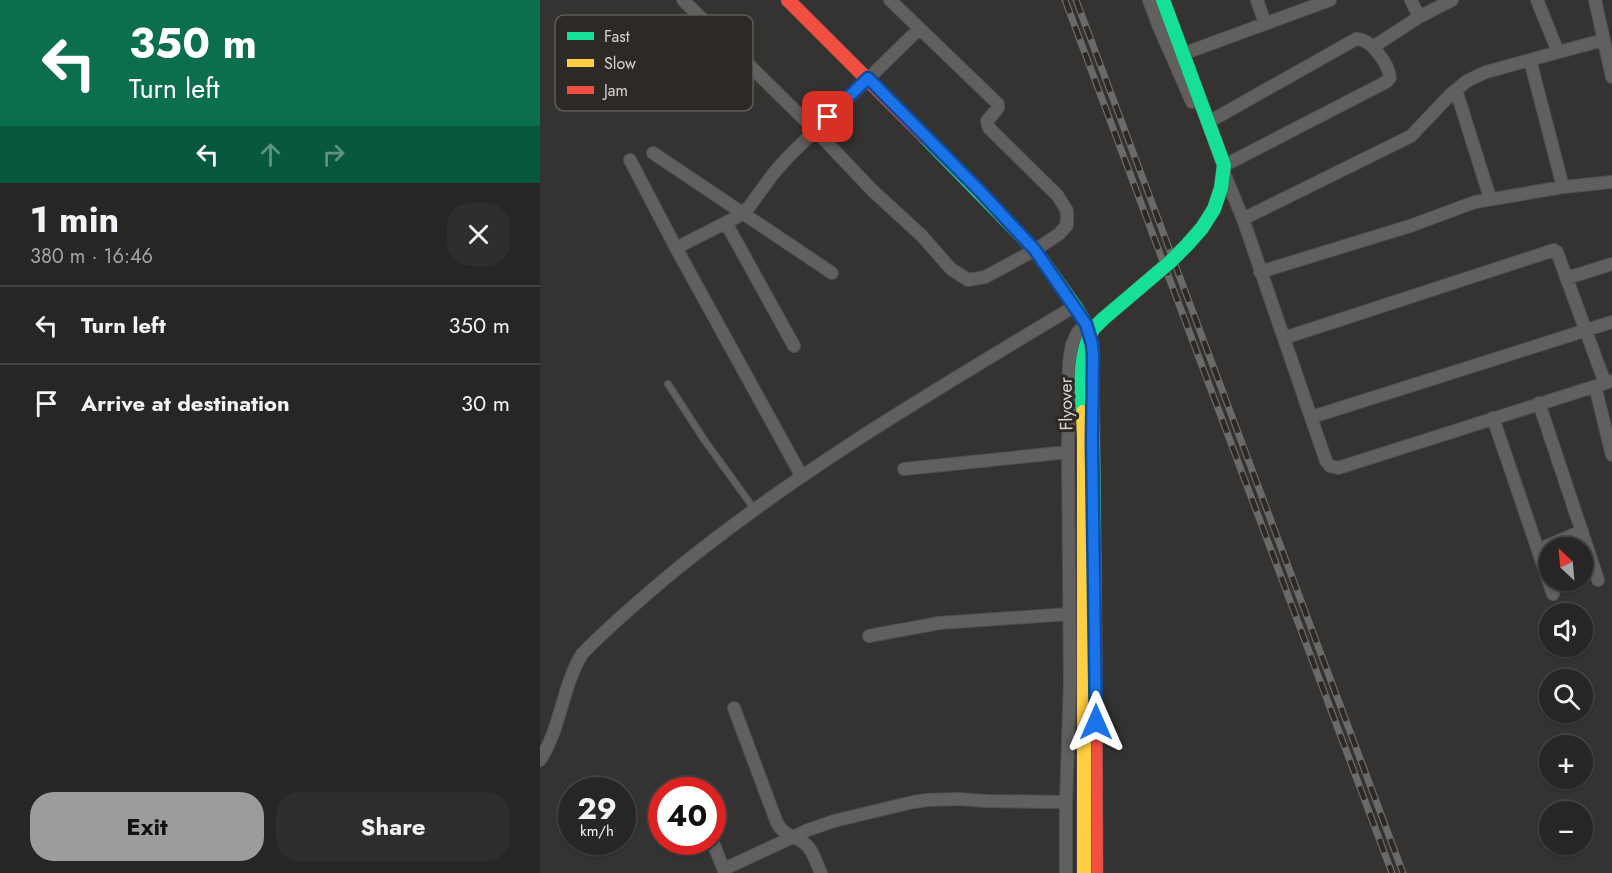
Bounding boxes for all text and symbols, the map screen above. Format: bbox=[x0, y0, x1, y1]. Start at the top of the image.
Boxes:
text: 350 m bbox=[129, 13, 257, 74]
legend bbox=[555, 15, 753, 111]
icon: left bbox=[30, 24, 108, 102]
text: Fast bbox=[604, 25, 630, 48]
text: Slow bbox=[604, 52, 636, 75]
text: Turn left bbox=[129, 69, 219, 108]
text: Jam bbox=[602, 79, 628, 102]
pin bbox=[802, 91, 853, 142]
icon: arrive bbox=[811, 100, 844, 133]
icon: left bbox=[191, 138, 224, 171]
icon: ahead bbox=[254, 138, 287, 171]
icon: right bbox=[317, 138, 350, 171]
text: 1 min bbox=[30, 193, 119, 245]
button: close bbox=[447, 203, 510, 266]
text: 380 m · 16:46 bbox=[30, 242, 153, 271]
icon: left bbox=[30, 309, 63, 342]
text: Turn left bbox=[81, 309, 166, 341]
text: 350 m bbox=[449, 309, 510, 341]
street label: Flyover bbox=[1053, 376, 1079, 431]
icon: arrive bbox=[30, 387, 63, 420]
text: Arrive at destination bbox=[81, 387, 290, 419]
text: 30 m bbox=[461, 387, 510, 419]
north arrow bbox=[1539, 537, 1593, 591]
map controls bbox=[1539, 537, 1593, 855]
button: sound bbox=[1539, 603, 1593, 657]
button: search bbox=[1539, 669, 1593, 723]
position arrow bbox=[1064, 690, 1128, 754]
button: + bbox=[1539, 735, 1593, 789]
speed limit sign: 40 bbox=[648, 777, 726, 855]
text: 29 bbox=[577, 787, 617, 830]
button: Exit bbox=[30, 792, 264, 861]
button: Share bbox=[276, 792, 510, 861]
button: − bbox=[1539, 801, 1593, 855]
text: km/h bbox=[580, 820, 614, 842]

